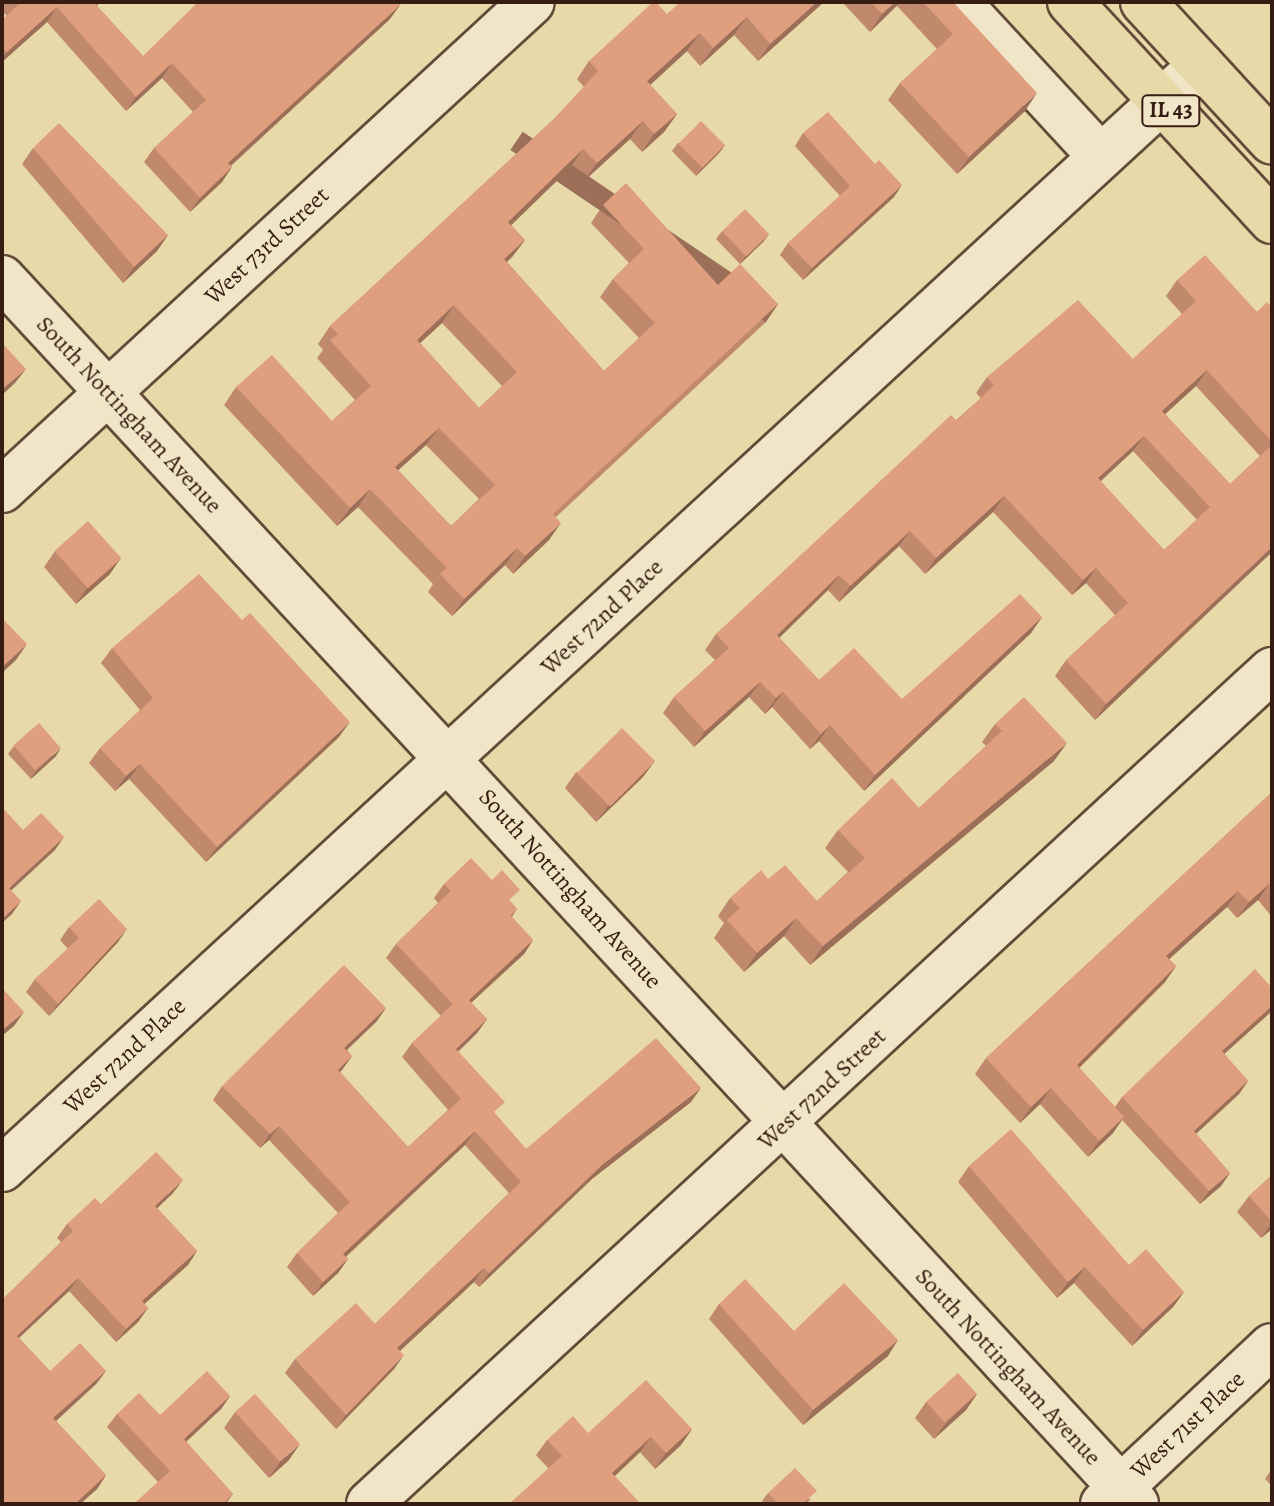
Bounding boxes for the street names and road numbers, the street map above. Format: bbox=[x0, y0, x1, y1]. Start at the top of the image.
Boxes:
road number: IL 43 bbox=[1141, 93, 1201, 129]
street label: West 73rd Street bbox=[199, 181, 335, 311]
street label: South Nottingham Avenue bbox=[30, 310, 228, 520]
street label: West 72nd Place bbox=[535, 553, 669, 681]
street label: South Nottingham Avenue bbox=[473, 783, 667, 995]
street label: West 72nd Place bbox=[58, 992, 192, 1120]
street label: West 72nd Street bbox=[752, 1022, 892, 1156]
street label: South Nottingham Avenue bbox=[909, 1262, 1107, 1472]
street label: West 71st Place bbox=[1125, 1365, 1251, 1485]

